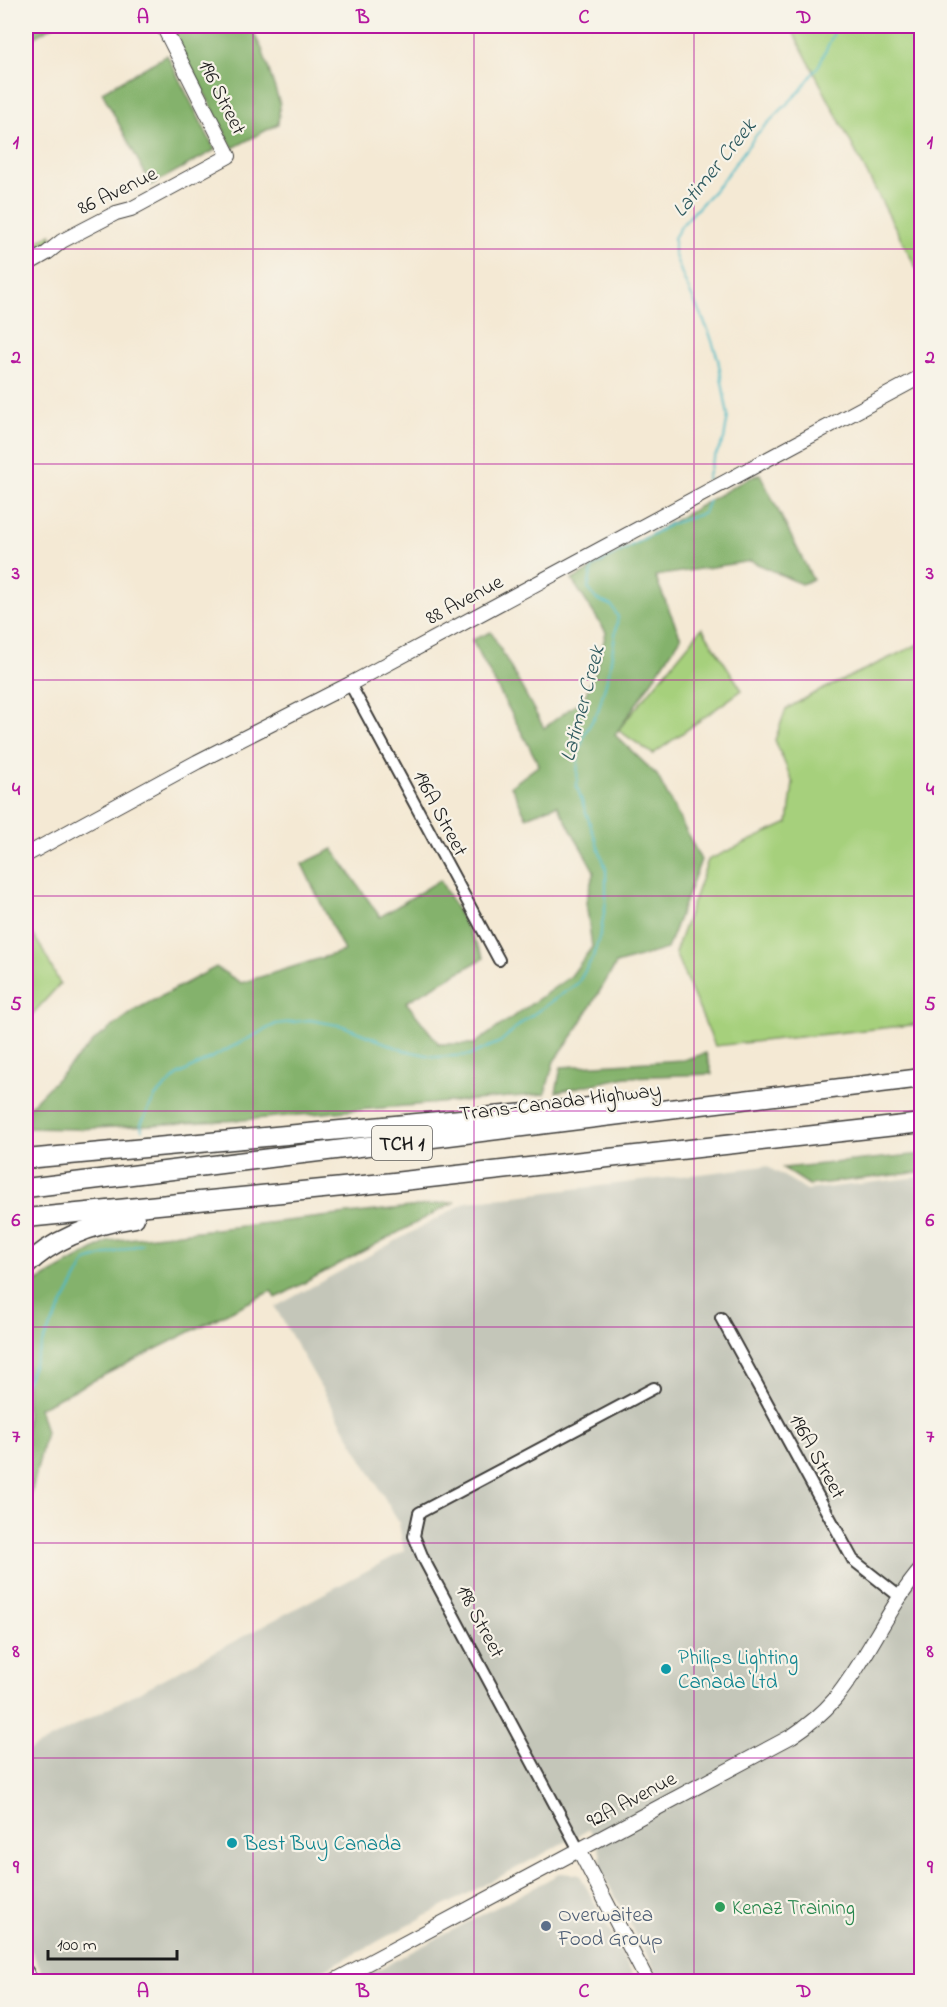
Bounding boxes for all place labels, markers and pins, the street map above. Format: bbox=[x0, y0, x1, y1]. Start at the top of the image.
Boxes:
place label: Philips Lighting Canada Ltd bbox=[678, 1644, 798, 1698]
marker: Philips Lighting Canada Ltd bbox=[659, 1662, 673, 1676]
place label: Best Buy Canada bbox=[243, 1830, 401, 1862]
marker: Best Buy Canada bbox=[225, 1836, 239, 1850]
place label: Kenaz Training bbox=[732, 1894, 855, 1926]
marker: Kenaz Training bbox=[713, 1900, 727, 1914]
place label: Overwaitea Food Group bbox=[557, 1901, 663, 1955]
marker: Overwaitea Food Group bbox=[539, 1919, 553, 1933]

